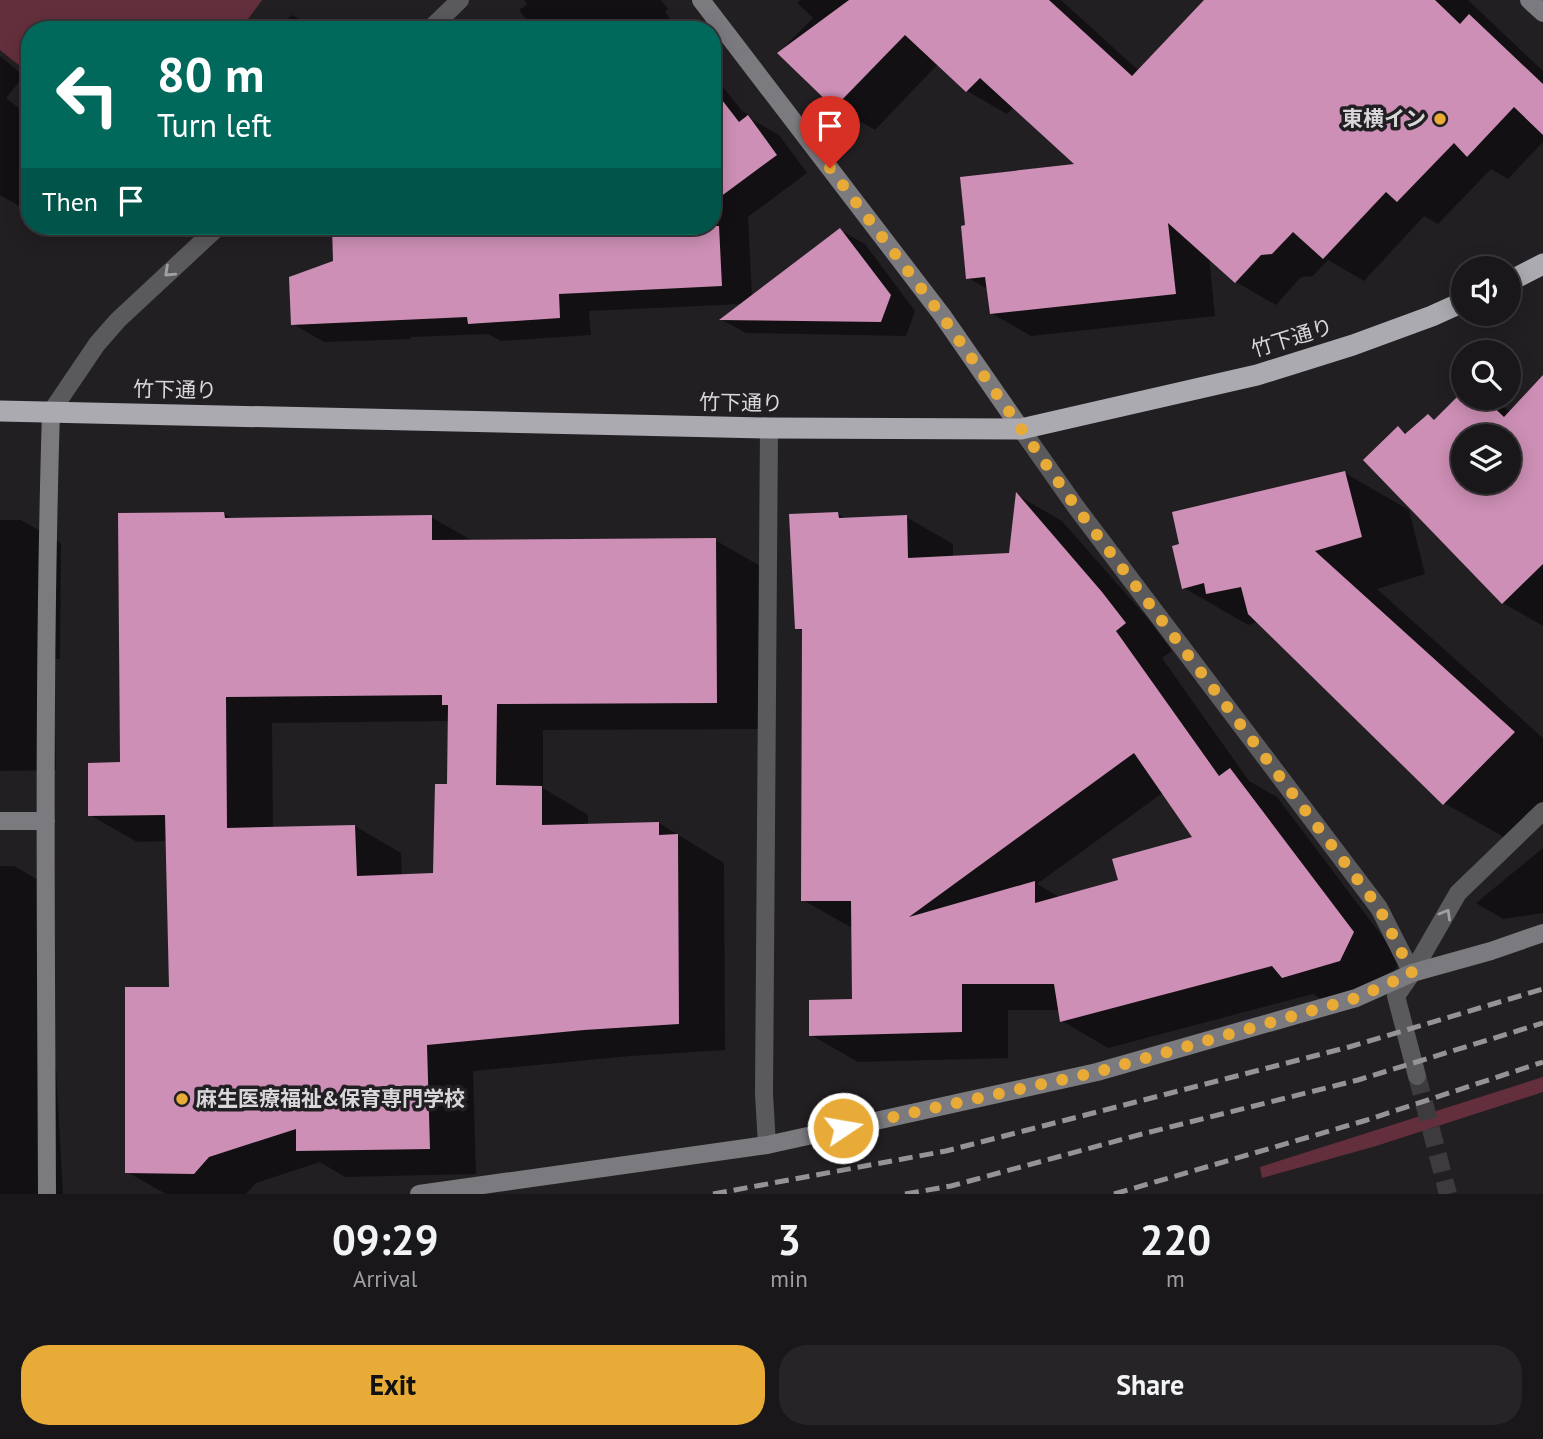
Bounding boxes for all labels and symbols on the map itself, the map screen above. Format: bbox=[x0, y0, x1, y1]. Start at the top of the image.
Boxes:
pin bbox=[800, 96, 860, 168]
place label: 東横イン bbox=[1342, 105, 1426, 132]
marker: 東横イン bbox=[1432, 111, 1448, 127]
one-way arrow bbox=[164, 264, 177, 277]
street label: 竹下通り bbox=[1248, 312, 1336, 363]
street label: 竹下通り bbox=[133, 375, 217, 404]
street label: 竹下通り bbox=[699, 388, 783, 417]
one-way arrow bbox=[1438, 909, 1451, 921]
place label: 麻生医療福祉&保育専門学校 bbox=[196, 1085, 465, 1112]
marker: 麻生医療福祉&保育専門学校 bbox=[174, 1091, 190, 1107]
position arrow bbox=[806, 1091, 880, 1165]

